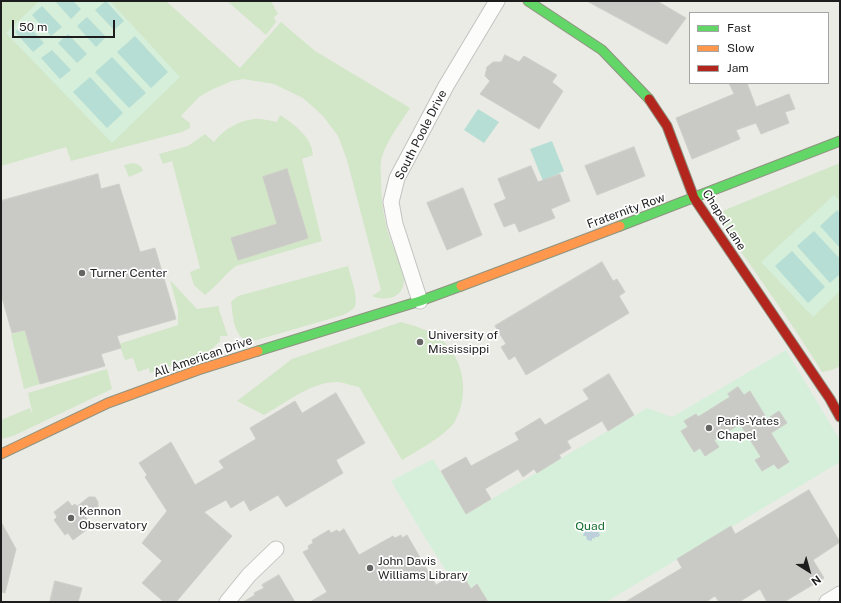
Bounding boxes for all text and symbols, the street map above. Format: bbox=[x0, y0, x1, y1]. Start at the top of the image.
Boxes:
scale bar bbox=[14, 12, 117, 38]
legend bbox=[689, 12, 829, 84]
text: 50 m bbox=[19, 20, 47, 34]
text: Fast bbox=[727, 21, 751, 35]
text: Slow bbox=[727, 41, 754, 55]
text: Jam bbox=[727, 61, 749, 75]
street label: South Poole Drive bbox=[392, 88, 450, 182]
street label: Chapel Lane bbox=[699, 187, 749, 253]
street label: Fraternity Row bbox=[585, 190, 667, 232]
place label: Turner Center bbox=[90, 266, 167, 280]
marker: Turner Center bbox=[77, 268, 87, 278]
place label: University of Mississippi bbox=[428, 328, 498, 356]
street label: All American Drive bbox=[152, 333, 254, 381]
marker: University of Mississippi bbox=[415, 337, 425, 347]
place label: Paris-Yates Chapel bbox=[717, 414, 779, 442]
marker: Paris-Yates Chapel bbox=[704, 423, 714, 433]
place label: Kennon Observatory bbox=[79, 504, 147, 532]
marker: Kennon Observatory bbox=[66, 513, 76, 523]
park label: Quad bbox=[575, 519, 605, 533]
north arrow bbox=[789, 551, 829, 591]
place label: John Davis Williams Library bbox=[378, 554, 468, 582]
marker: John Davis Williams Library bbox=[365, 563, 375, 573]
text: N bbox=[809, 573, 823, 588]

